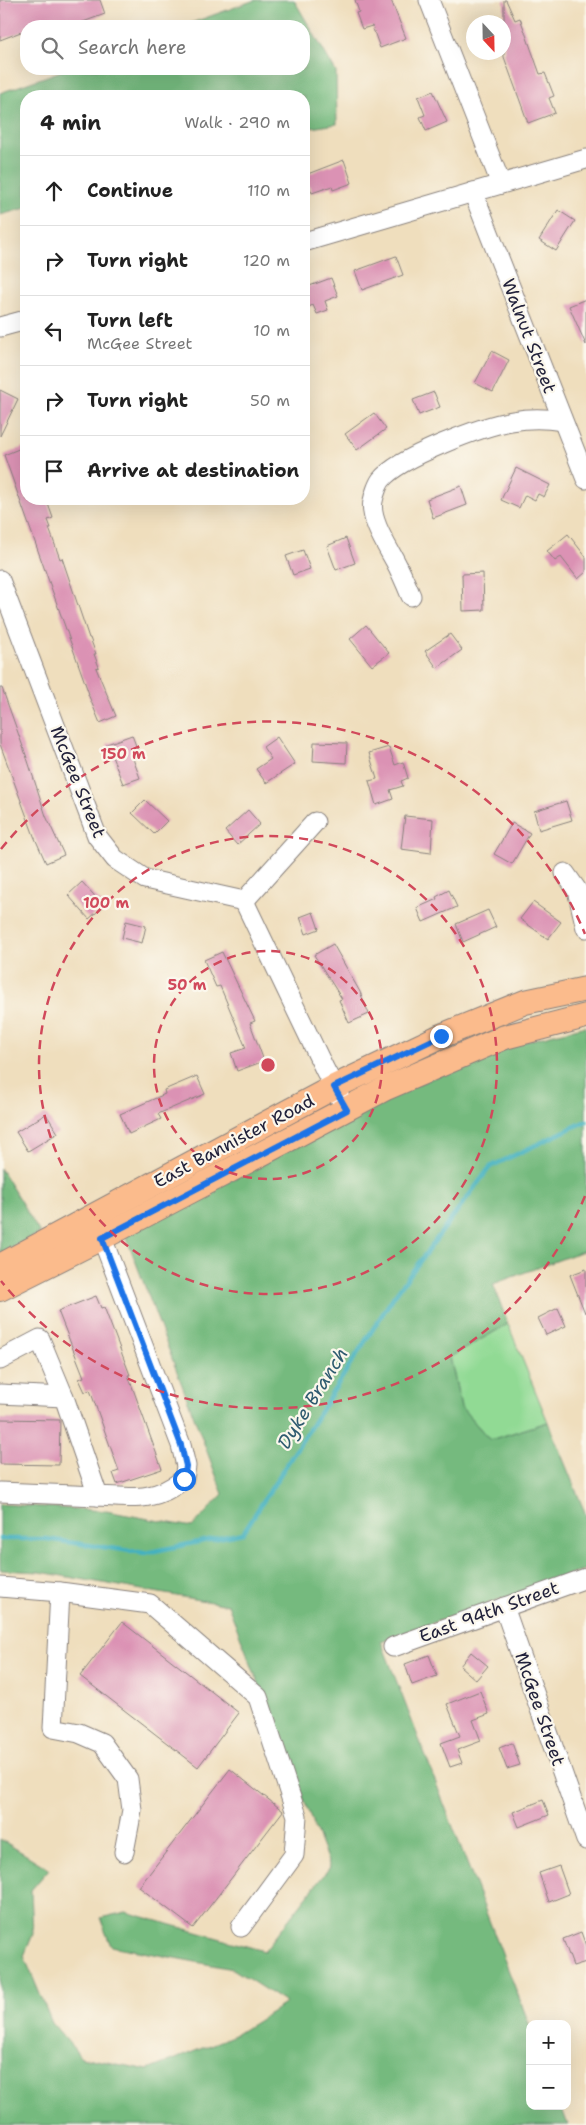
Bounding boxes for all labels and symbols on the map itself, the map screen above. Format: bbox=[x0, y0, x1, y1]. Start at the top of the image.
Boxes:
north arrow bbox=[466, 15, 511, 60]
street label: Walnut Street bbox=[496, 275, 562, 397]
street label: McGee Street bbox=[45, 722, 111, 842]
text: 150 m bbox=[100, 744, 146, 764]
text: 100 m bbox=[83, 893, 129, 913]
text: 50 m bbox=[168, 975, 207, 995]
route end bbox=[430, 1025, 453, 1048]
centre of rings bbox=[259, 1056, 277, 1074]
street label: East Bannister Road bbox=[150, 1089, 318, 1193]
water label: Dyke Branch bbox=[271, 1343, 354, 1454]
route start bbox=[173, 1468, 196, 1491]
street label: East 94th Street bbox=[416, 1576, 562, 1648]
street label: McGee Street bbox=[509, 1649, 571, 1769]

